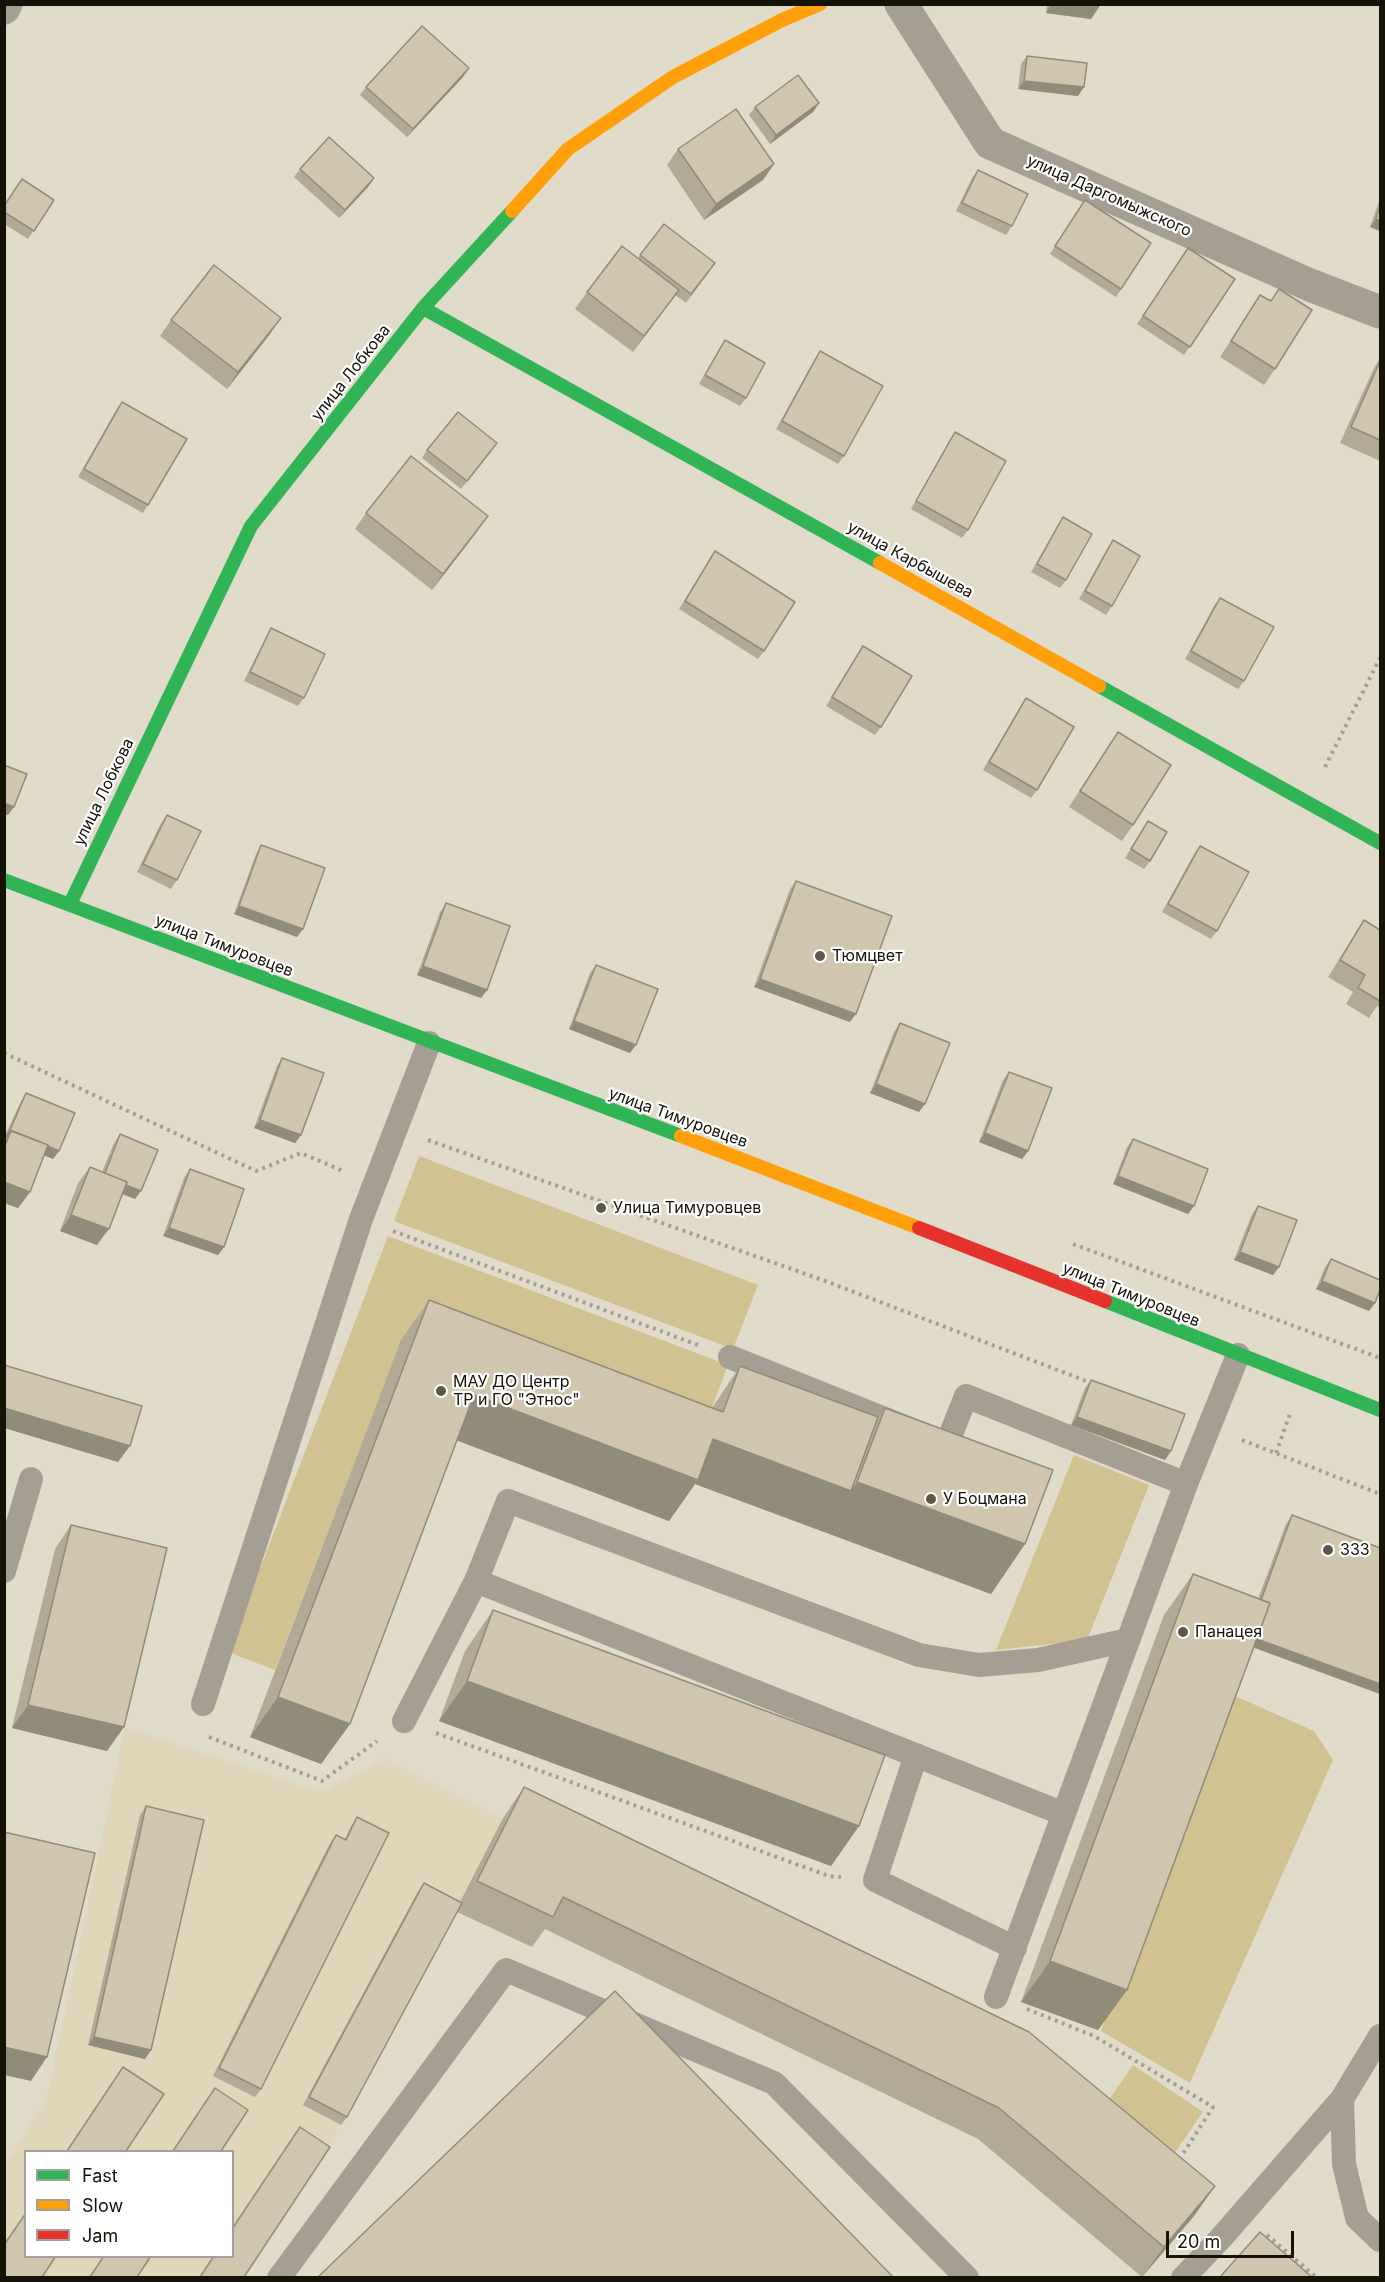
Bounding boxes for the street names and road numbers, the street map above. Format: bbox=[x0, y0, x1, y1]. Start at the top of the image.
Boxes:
street label: улица Даргомыжского bbox=[1024, 151, 1194, 241]
street label: улица Лобкова bbox=[307, 321, 395, 425]
street label: улица Карбышева bbox=[844, 517, 976, 603]
street label: улица Лобкова bbox=[70, 735, 138, 849]
street label: улица Тимуровцев bbox=[152, 911, 296, 981]
street label: улица Тимуровцев bbox=[606, 1084, 750, 1152]
street label: улица Тимуровцев bbox=[1059, 1259, 1203, 1331]

